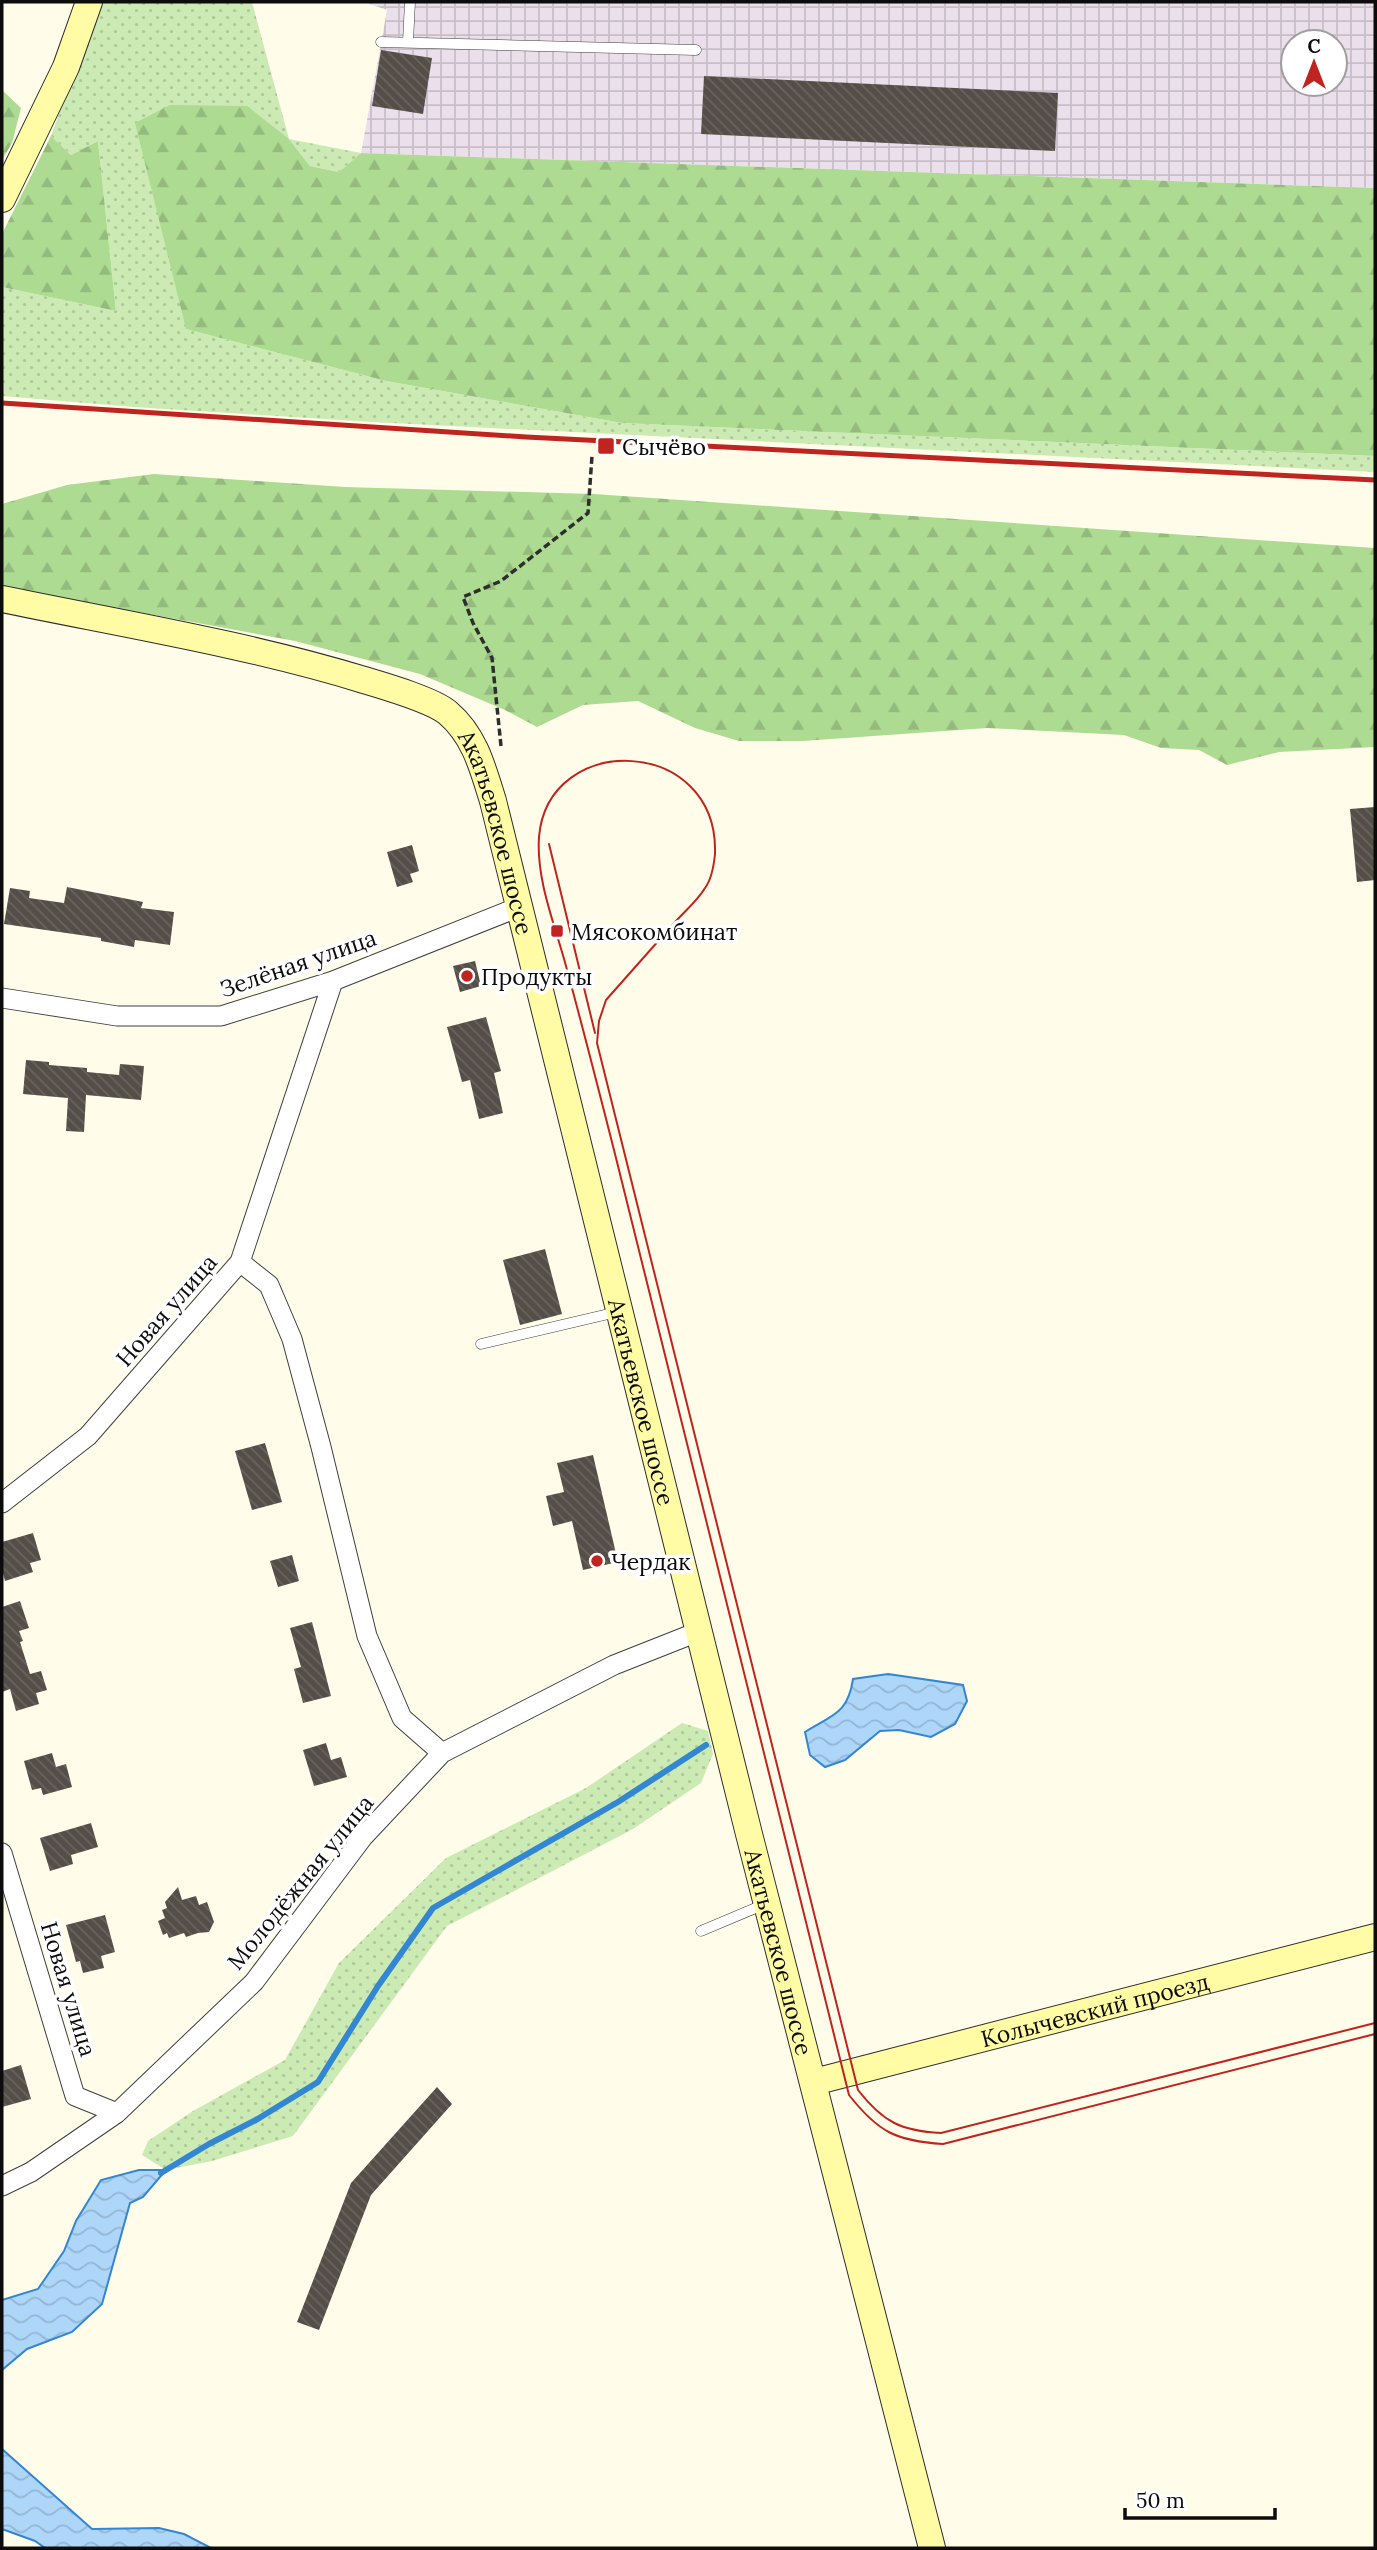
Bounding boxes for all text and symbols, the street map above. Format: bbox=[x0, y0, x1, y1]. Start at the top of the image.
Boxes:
north arrow bbox=[1279, 28, 1349, 98]
text: С bbox=[1307, 34, 1321, 58]
place label: Сычёво bbox=[622, 432, 706, 461]
marker: Сычёво bbox=[596, 436, 616, 456]
street label: Акатьевское шоссе bbox=[452, 723, 540, 937]
place label: Мясокомбинат bbox=[571, 917, 737, 946]
street label: Зелёная улица bbox=[216, 923, 380, 1003]
marker: Мясокомбинат bbox=[549, 923, 565, 939]
place label: Продукты bbox=[481, 962, 592, 991]
marker: Продукты bbox=[459, 968, 475, 984]
street label: Новая улица bbox=[109, 1248, 223, 1372]
street label: Акатьевское шоссе bbox=[602, 1294, 681, 1508]
place label: Чердак bbox=[611, 1547, 691, 1576]
marker: Чердак bbox=[589, 1553, 605, 1569]
street label: Молодёжная улица bbox=[221, 1789, 379, 1975]
street label: Акатьевское шоссе bbox=[739, 1845, 820, 2058]
street label: Новая улица bbox=[35, 1918, 103, 2060]
street label: Колычевский проезд bbox=[978, 1966, 1212, 2053]
scale bar bbox=[1125, 2476, 1276, 2520]
text: 50 m bbox=[1136, 2487, 1185, 2514]

